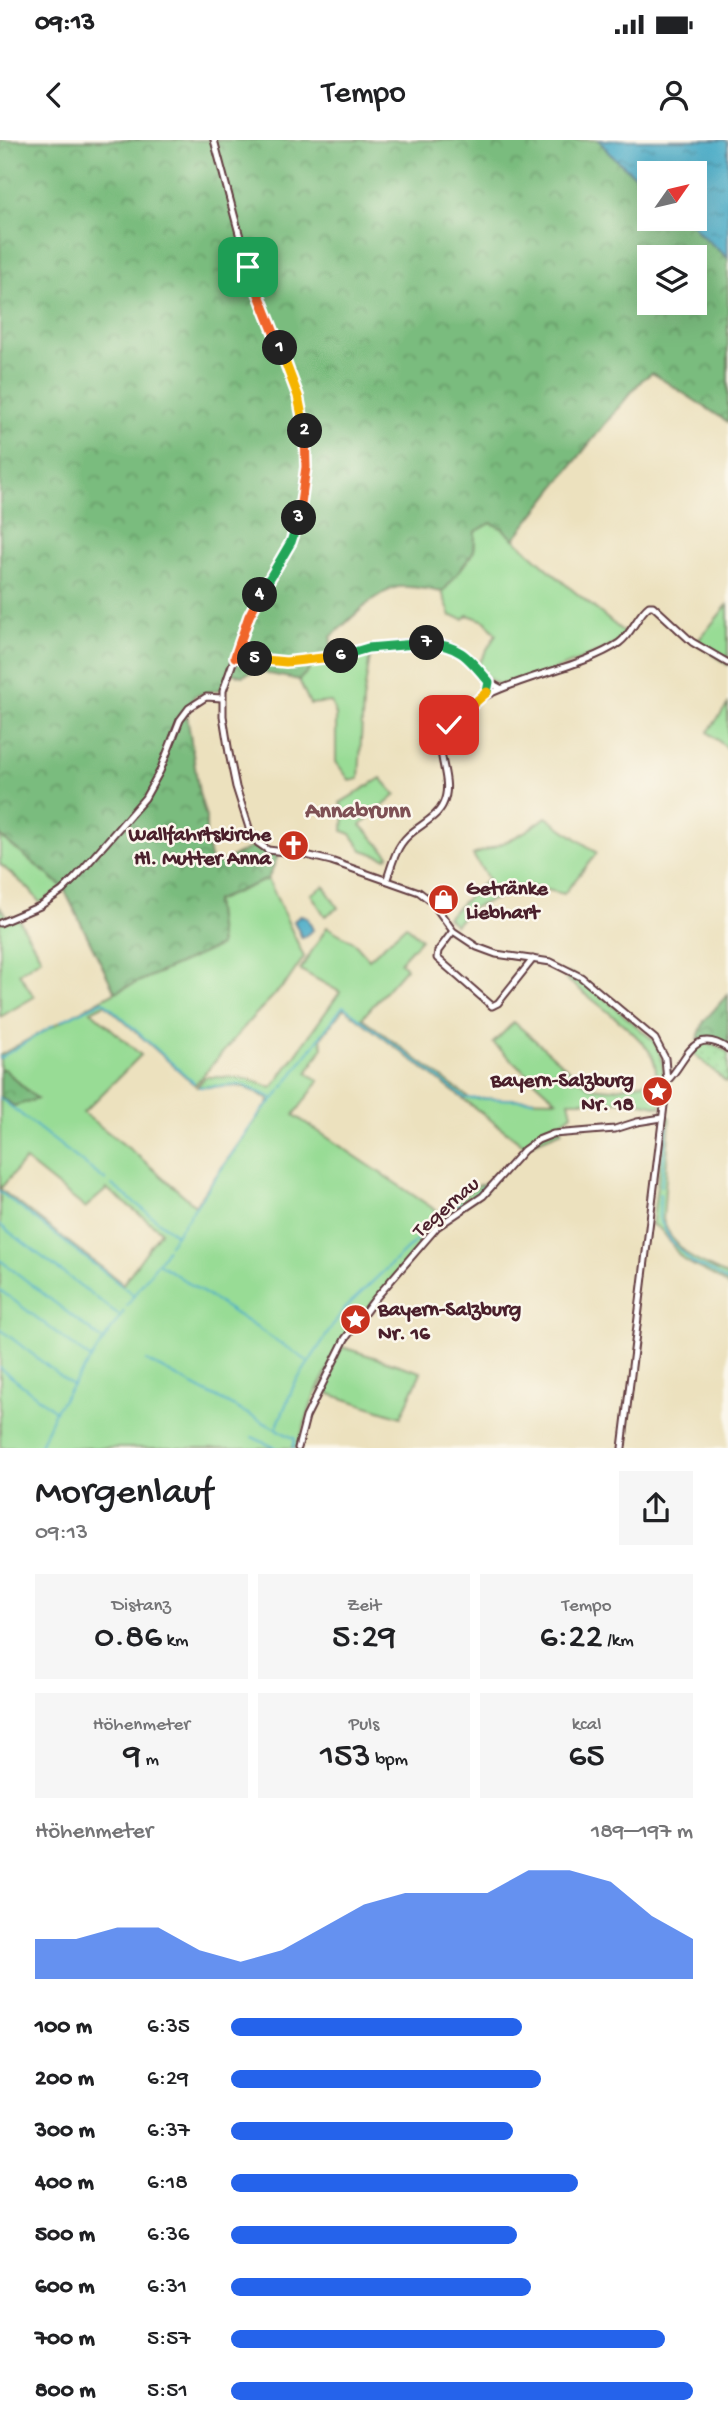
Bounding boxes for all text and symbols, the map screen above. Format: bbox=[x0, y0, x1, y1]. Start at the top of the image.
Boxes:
text: 09:13 bbox=[35, 9, 95, 40]
icon: back bbox=[35, 76, 73, 114]
text: Tempo bbox=[322, 76, 406, 114]
icon: person bbox=[655, 76, 693, 114]
north arrow bbox=[637, 161, 707, 231]
map controls bbox=[637, 161, 707, 315]
pin bbox=[218, 237, 278, 297]
button: layers bbox=[637, 245, 707, 315]
icon: arrive bbox=[229, 248, 267, 286]
pin: 1 bbox=[262, 330, 298, 366]
text: 1 bbox=[276, 336, 283, 359]
pin: 2 bbox=[288, 414, 322, 448]
text: 2 bbox=[300, 419, 309, 442]
pin: 3 bbox=[282, 500, 316, 536]
text: 3 bbox=[294, 506, 303, 529]
pin: 4 bbox=[243, 578, 278, 612]
text: 4 bbox=[255, 583, 264, 606]
pin: 7 bbox=[410, 626, 444, 660]
text: 7 bbox=[422, 631, 431, 654]
pin: 6 bbox=[324, 638, 358, 674]
pin: 5 bbox=[238, 642, 272, 676]
text: 6 bbox=[336, 644, 345, 667]
text: 5 bbox=[250, 647, 260, 670]
pin bbox=[419, 695, 479, 755]
icon: check bbox=[430, 706, 468, 744]
district label: Annabrunn bbox=[304, 798, 411, 827]
place label: Wallfahrtskirche Hl. Mutter Anna bbox=[128, 824, 272, 873]
church icon: Wallfahrtskirche Hl. Mutter Anna bbox=[277, 828, 311, 862]
place label: Getränke Liebhart bbox=[466, 878, 549, 927]
shop icon: Getränke Liebhart bbox=[426, 882, 460, 916]
place label: Bayern-Salzburg Nr. 18 bbox=[490, 1070, 634, 1119]
place icon: Bayern-Salzburg Nr. 18 bbox=[640, 1074, 674, 1108]
street label: Tegernau bbox=[408, 1173, 486, 1245]
place label: Bayern-Salzburg Nr. 16 bbox=[377, 1299, 521, 1348]
place icon: Bayern-Salzburg Nr. 16 bbox=[338, 1303, 372, 1337]
button: share bbox=[619, 1471, 693, 1545]
text: Morgenlauf bbox=[35, 1472, 213, 1516]
text: 09:13 bbox=[35, 1520, 88, 1547]
text: Distanz bbox=[112, 1595, 171, 1618]
text: Zeit bbox=[347, 1595, 381, 1618]
text: Tempo bbox=[562, 1595, 612, 1618]
text: 0.86 bbox=[94, 1618, 162, 1659]
text: 5:29 bbox=[332, 1618, 396, 1659]
text: 6:22 bbox=[540, 1618, 603, 1659]
text: km bbox=[162, 1630, 188, 1653]
text: /km bbox=[603, 1630, 634, 1653]
text: Höhenmeter bbox=[93, 1714, 190, 1737]
text: Puls bbox=[349, 1714, 379, 1737]
text: kcal bbox=[572, 1714, 602, 1737]
text: 9 bbox=[124, 1737, 141, 1778]
text: 153 bbox=[320, 1737, 371, 1778]
text: 65 bbox=[569, 1737, 605, 1778]
text: m bbox=[141, 1749, 159, 1772]
text: bpm bbox=[371, 1749, 408, 1772]
text: Höhenmeter bbox=[35, 1819, 153, 1846]
text: 189–197 m bbox=[591, 1819, 693, 1846]
text: 100 m bbox=[35, 2014, 92, 2041]
text: 6:35 bbox=[147, 2014, 190, 2041]
text: 200 m bbox=[35, 2066, 94, 2093]
text: 6:29 bbox=[147, 2066, 189, 2093]
text: 300 m bbox=[35, 2118, 95, 2145]
text: 6:37 bbox=[147, 2118, 190, 2145]
text: 400 m bbox=[35, 2170, 94, 2197]
text: 6:18 bbox=[147, 2170, 188, 2197]
text: 500 m bbox=[35, 2222, 95, 2249]
text: 6:36 bbox=[147, 2222, 189, 2249]
text: 600 m bbox=[35, 2274, 95, 2301]
text: 6:31 bbox=[147, 2274, 187, 2301]
text: 700 m bbox=[35, 2326, 95, 2353]
text: 5:57 bbox=[147, 2326, 190, 2353]
text: 800 m bbox=[35, 2378, 96, 2405]
text: 5:51 bbox=[147, 2378, 188, 2405]

